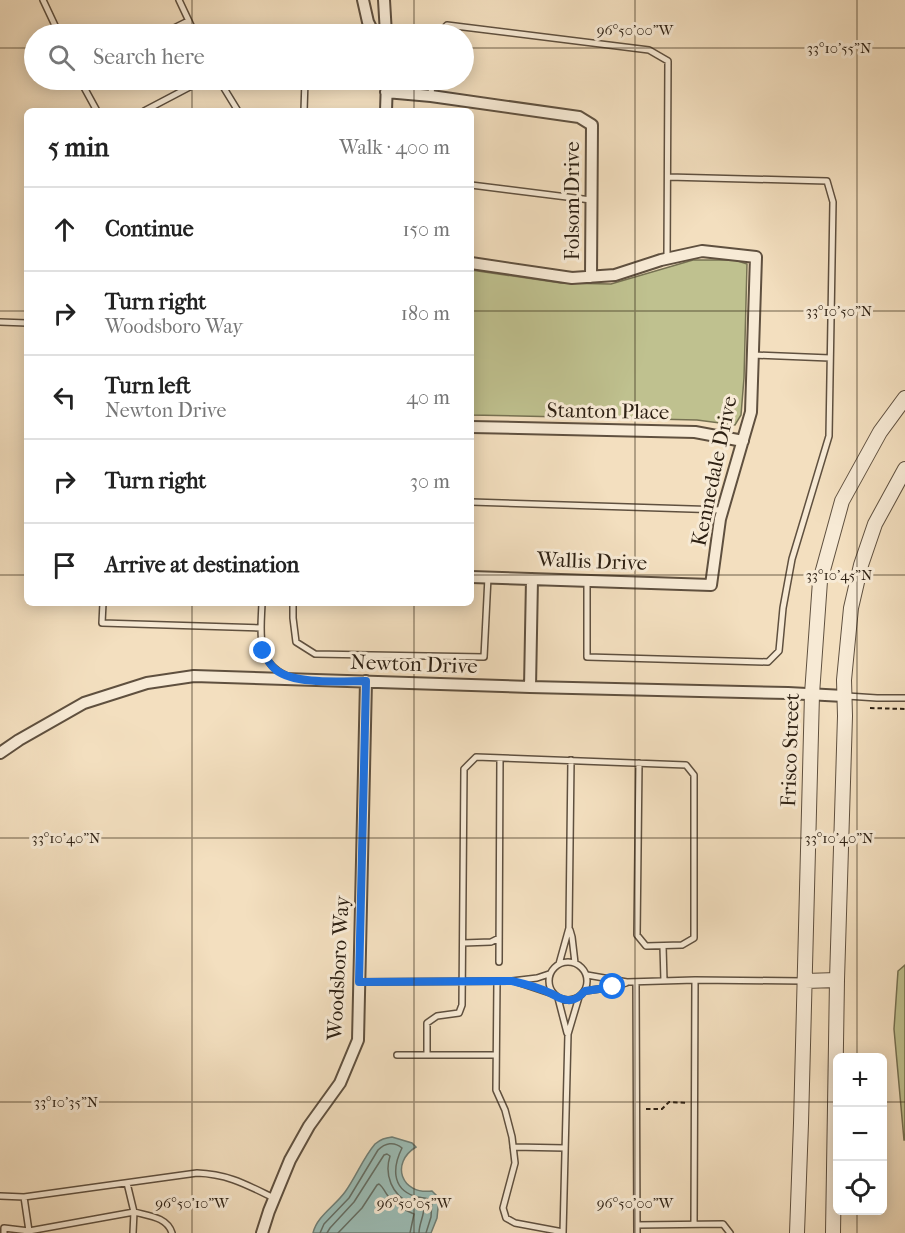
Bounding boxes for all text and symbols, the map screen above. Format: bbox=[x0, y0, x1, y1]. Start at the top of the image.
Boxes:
text: 96°50'00"W bbox=[597, 21, 675, 39]
search box bbox=[24, 24, 474, 90]
text: 33°10'55"N bbox=[807, 39, 872, 57]
icon: search bbox=[45, 41, 78, 74]
text: Search here bbox=[93, 44, 205, 70]
text: 5 min bbox=[48, 132, 109, 163]
text: Walk · 400 m bbox=[339, 136, 450, 159]
street label: Folsom Drive bbox=[560, 141, 584, 261]
icon: ahead bbox=[48, 213, 81, 246]
text: Continue bbox=[105, 216, 194, 242]
text: 150 m bbox=[402, 218, 450, 241]
text: Turn right bbox=[105, 289, 206, 315]
icon: right bbox=[48, 297, 81, 330]
text: 180 m bbox=[401, 302, 450, 325]
text: 33°10'50"N bbox=[806, 302, 873, 320]
text: Woodsboro Way bbox=[105, 315, 243, 338]
text: Turn left bbox=[105, 373, 191, 399]
icon: left bbox=[48, 381, 81, 414]
text: 40 m bbox=[406, 386, 450, 409]
street label: Kennedale Drive bbox=[686, 394, 742, 548]
street label: Stanton Place bbox=[546, 398, 670, 424]
text: Newton Drive bbox=[105, 399, 226, 422]
icon: right bbox=[48, 465, 81, 498]
text: Turn right bbox=[105, 468, 206, 494]
text: 30 m bbox=[410, 470, 450, 493]
street label: Wallis Drive bbox=[535, 547, 648, 575]
icon: arrive bbox=[48, 549, 81, 582]
text: Arrive at destination bbox=[105, 552, 299, 578]
text: 33°10'45"N bbox=[806, 566, 873, 584]
route end bbox=[249, 637, 275, 663]
street label: Newton Drive bbox=[350, 650, 478, 678]
street label: Frisco Street bbox=[776, 692, 804, 807]
text: 33°10'40"N bbox=[32, 829, 101, 847]
text: 33°10'40"N bbox=[805, 829, 874, 847]
street label: Woodsboro Way bbox=[322, 894, 354, 1042]
route start bbox=[599, 973, 625, 999]
map controls bbox=[833, 1053, 887, 1215]
button: + bbox=[833, 1053, 887, 1107]
text: 33°10'35"N bbox=[34, 1093, 99, 1111]
button: − bbox=[833, 1107, 887, 1161]
button: locate bbox=[833, 1161, 887, 1215]
text: 96°50'10"W bbox=[155, 1194, 230, 1212]
text: 96°50'05"W bbox=[377, 1194, 453, 1212]
text: 96°50'00"W bbox=[597, 1194, 675, 1212]

